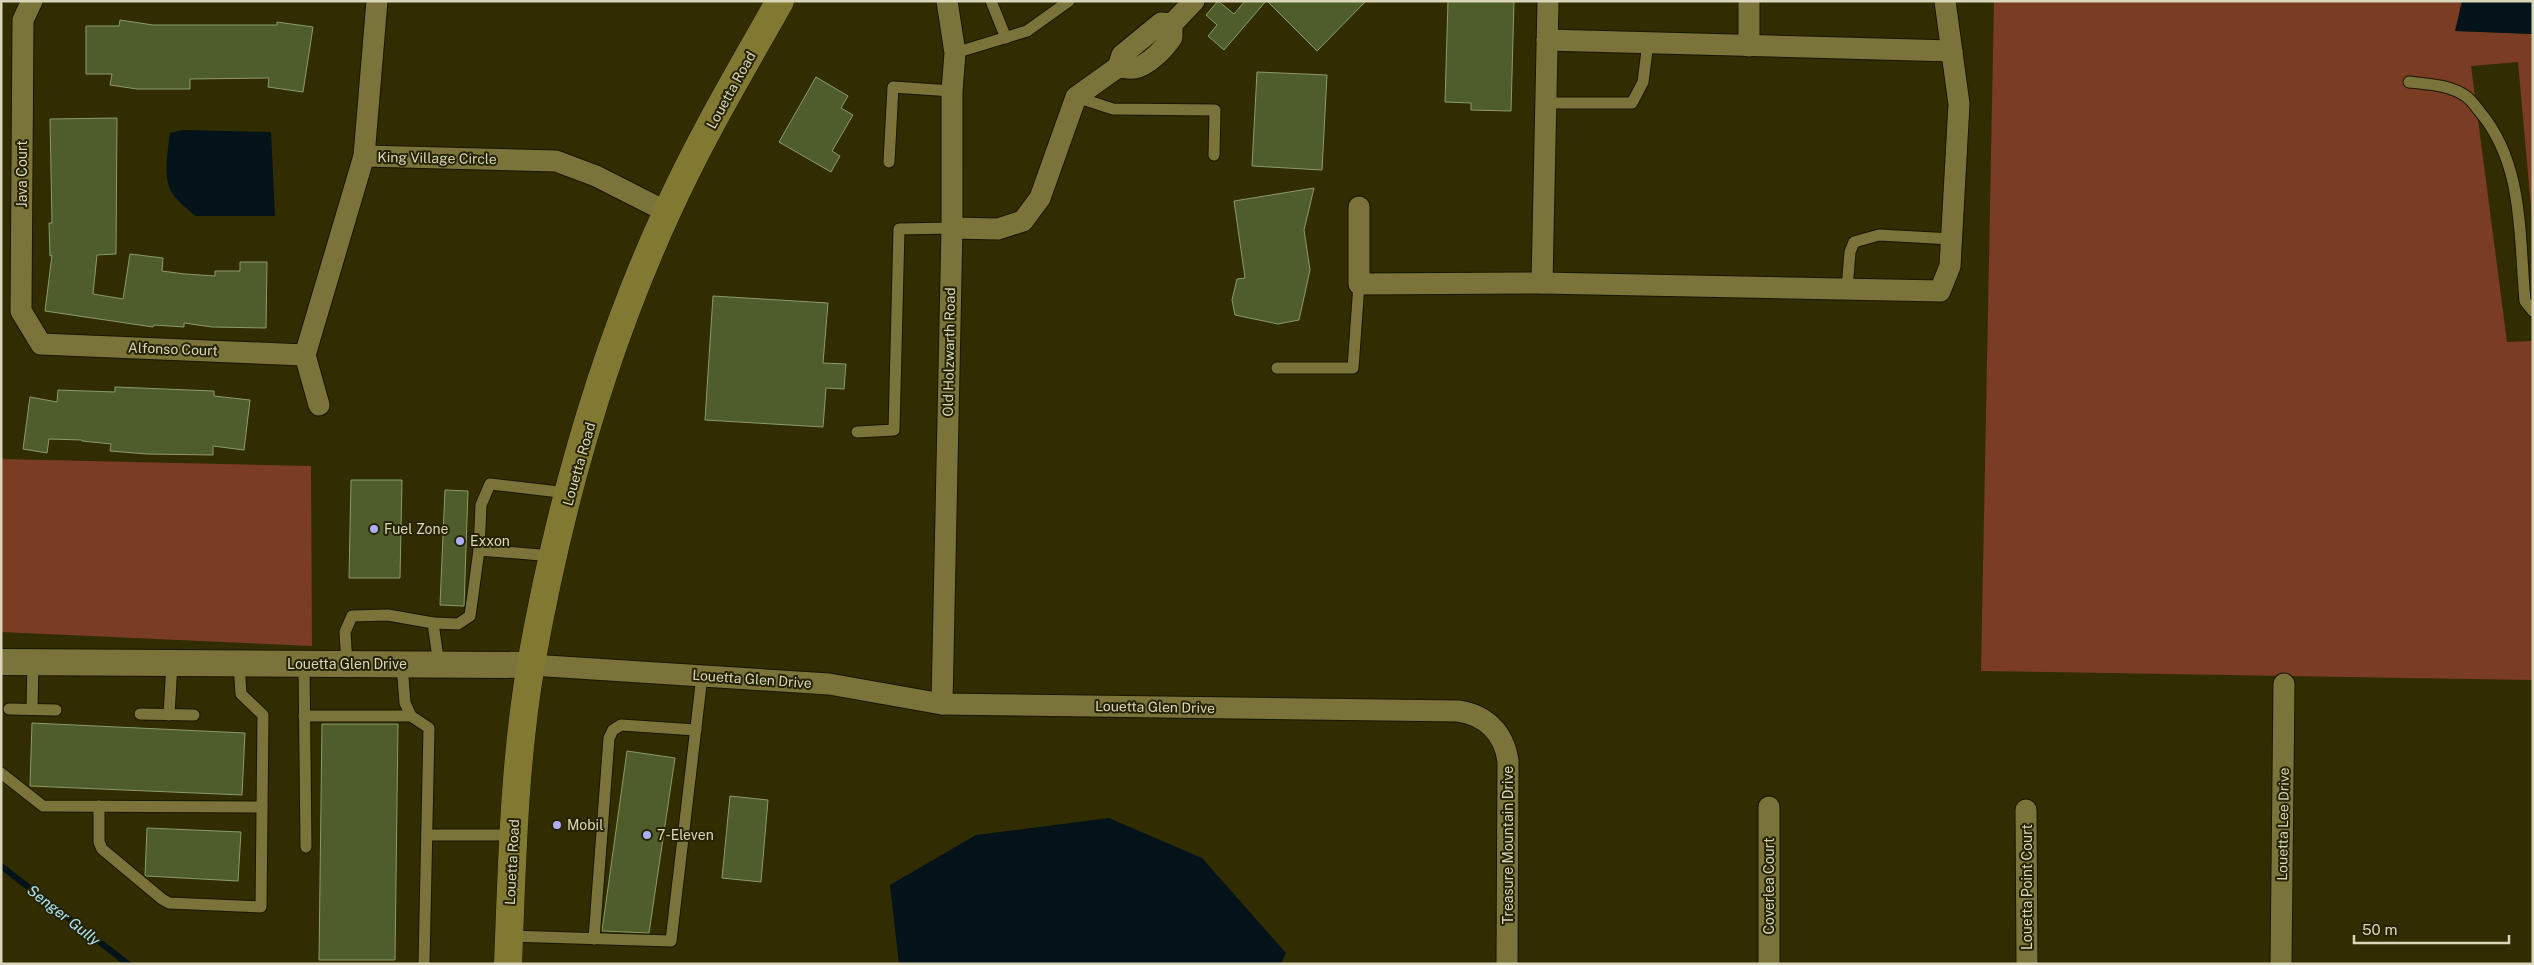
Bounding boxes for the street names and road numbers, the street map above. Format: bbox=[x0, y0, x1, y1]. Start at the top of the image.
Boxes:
street label: Louetta Road bbox=[703, 49, 759, 131]
street label: Java Court bbox=[14, 140, 30, 208]
street label: King Village Circle bbox=[377, 149, 497, 167]
street label: Old Holzwarth Road bbox=[940, 287, 958, 417]
street label: Alfonso Court bbox=[128, 339, 218, 359]
street label: Louetta Road bbox=[559, 421, 599, 507]
street label: Louetta Glen Drive bbox=[287, 656, 407, 672]
street label: Louetta Glen Drive bbox=[692, 667, 812, 691]
street label: Louetta Glen Drive bbox=[1095, 698, 1215, 716]
street label: Treasure Mountain Drive bbox=[1500, 766, 1516, 924]
street label: Louetta Lee Drive bbox=[2274, 767, 2292, 881]
street label: Louetta Road bbox=[502, 819, 522, 905]
street label: Louetta Point Court bbox=[2019, 824, 2035, 950]
street label: Coverlea Court bbox=[1761, 837, 1777, 935]

